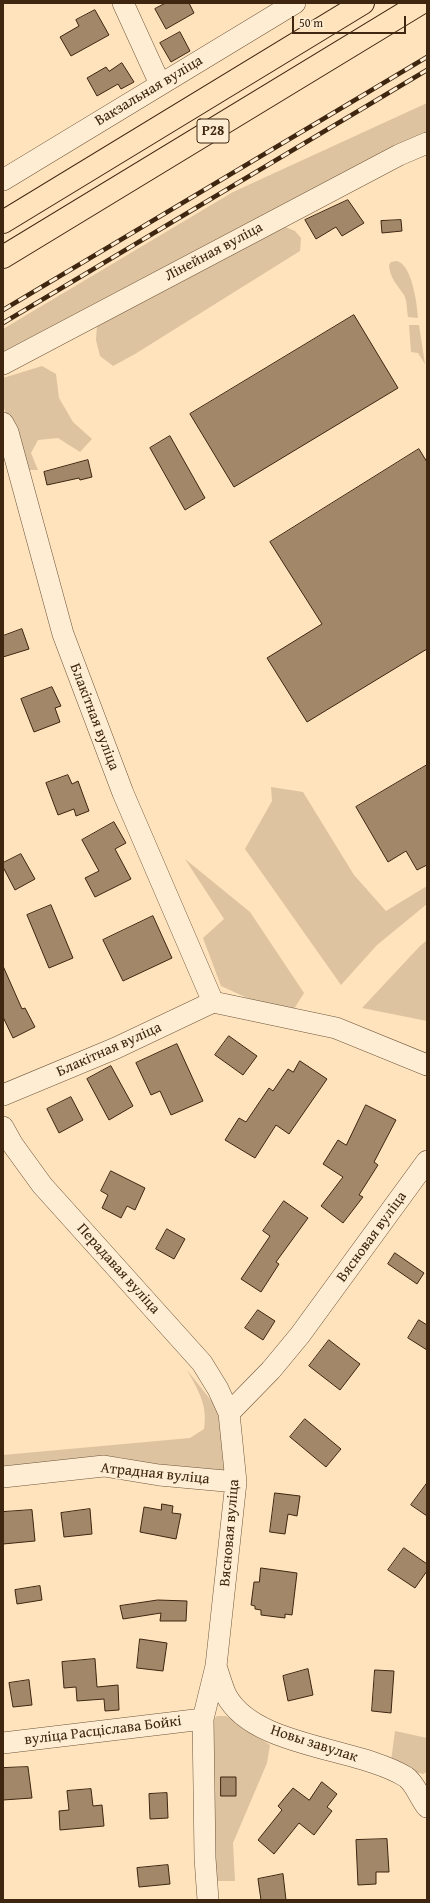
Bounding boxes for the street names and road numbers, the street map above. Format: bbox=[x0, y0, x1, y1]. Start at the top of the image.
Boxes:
street label: Вакзальная вуліца bbox=[92, 52, 206, 130]
road number: Р28 bbox=[197, 119, 229, 143]
street label: Лінейная вуліца bbox=[162, 219, 266, 285]
street label: Блакітная вуліца bbox=[65, 661, 123, 773]
street label: Блакітная вуліца bbox=[54, 1019, 164, 1081]
street label: Вясновая вуліца bbox=[333, 1188, 411, 1286]
street label: Перадавая вуліца bbox=[73, 1220, 163, 1318]
street label: Атрадная вуліца bbox=[100, 1459, 210, 1489]
street label: Вясновая вуліца bbox=[216, 1479, 244, 1587]
street label: вуліца Расціслава Бойкі bbox=[24, 1712, 182, 1750]
street label: Новы завулак bbox=[268, 1721, 360, 1767]

